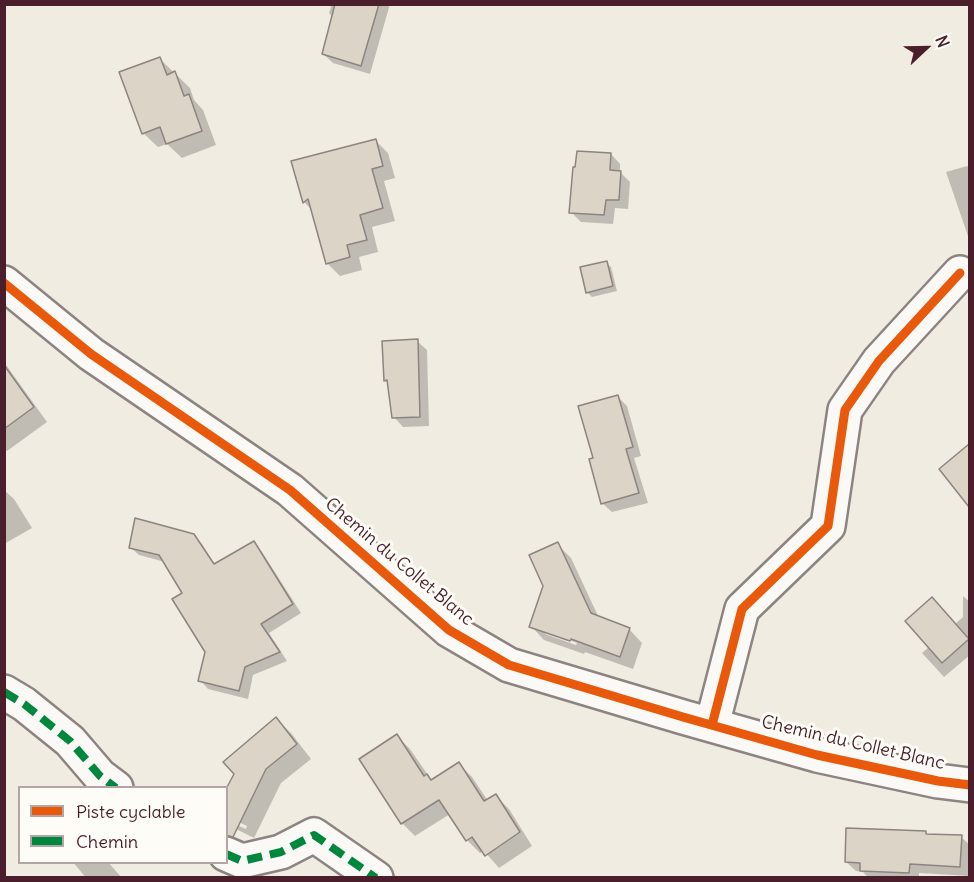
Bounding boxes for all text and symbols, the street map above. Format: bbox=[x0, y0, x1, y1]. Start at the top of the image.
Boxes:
north arrow bbox=[896, 18, 956, 78]
text: N bbox=[931, 32, 954, 50]
street label: Chemin du Collet Blanc bbox=[320, 493, 478, 631]
street label: Chemin du Collet Blanc bbox=[759, 711, 947, 775]
legend bbox=[18, 786, 228, 864]
text: Piste cyclable bbox=[76, 800, 185, 823]
text: Chemin bbox=[76, 830, 138, 853]

